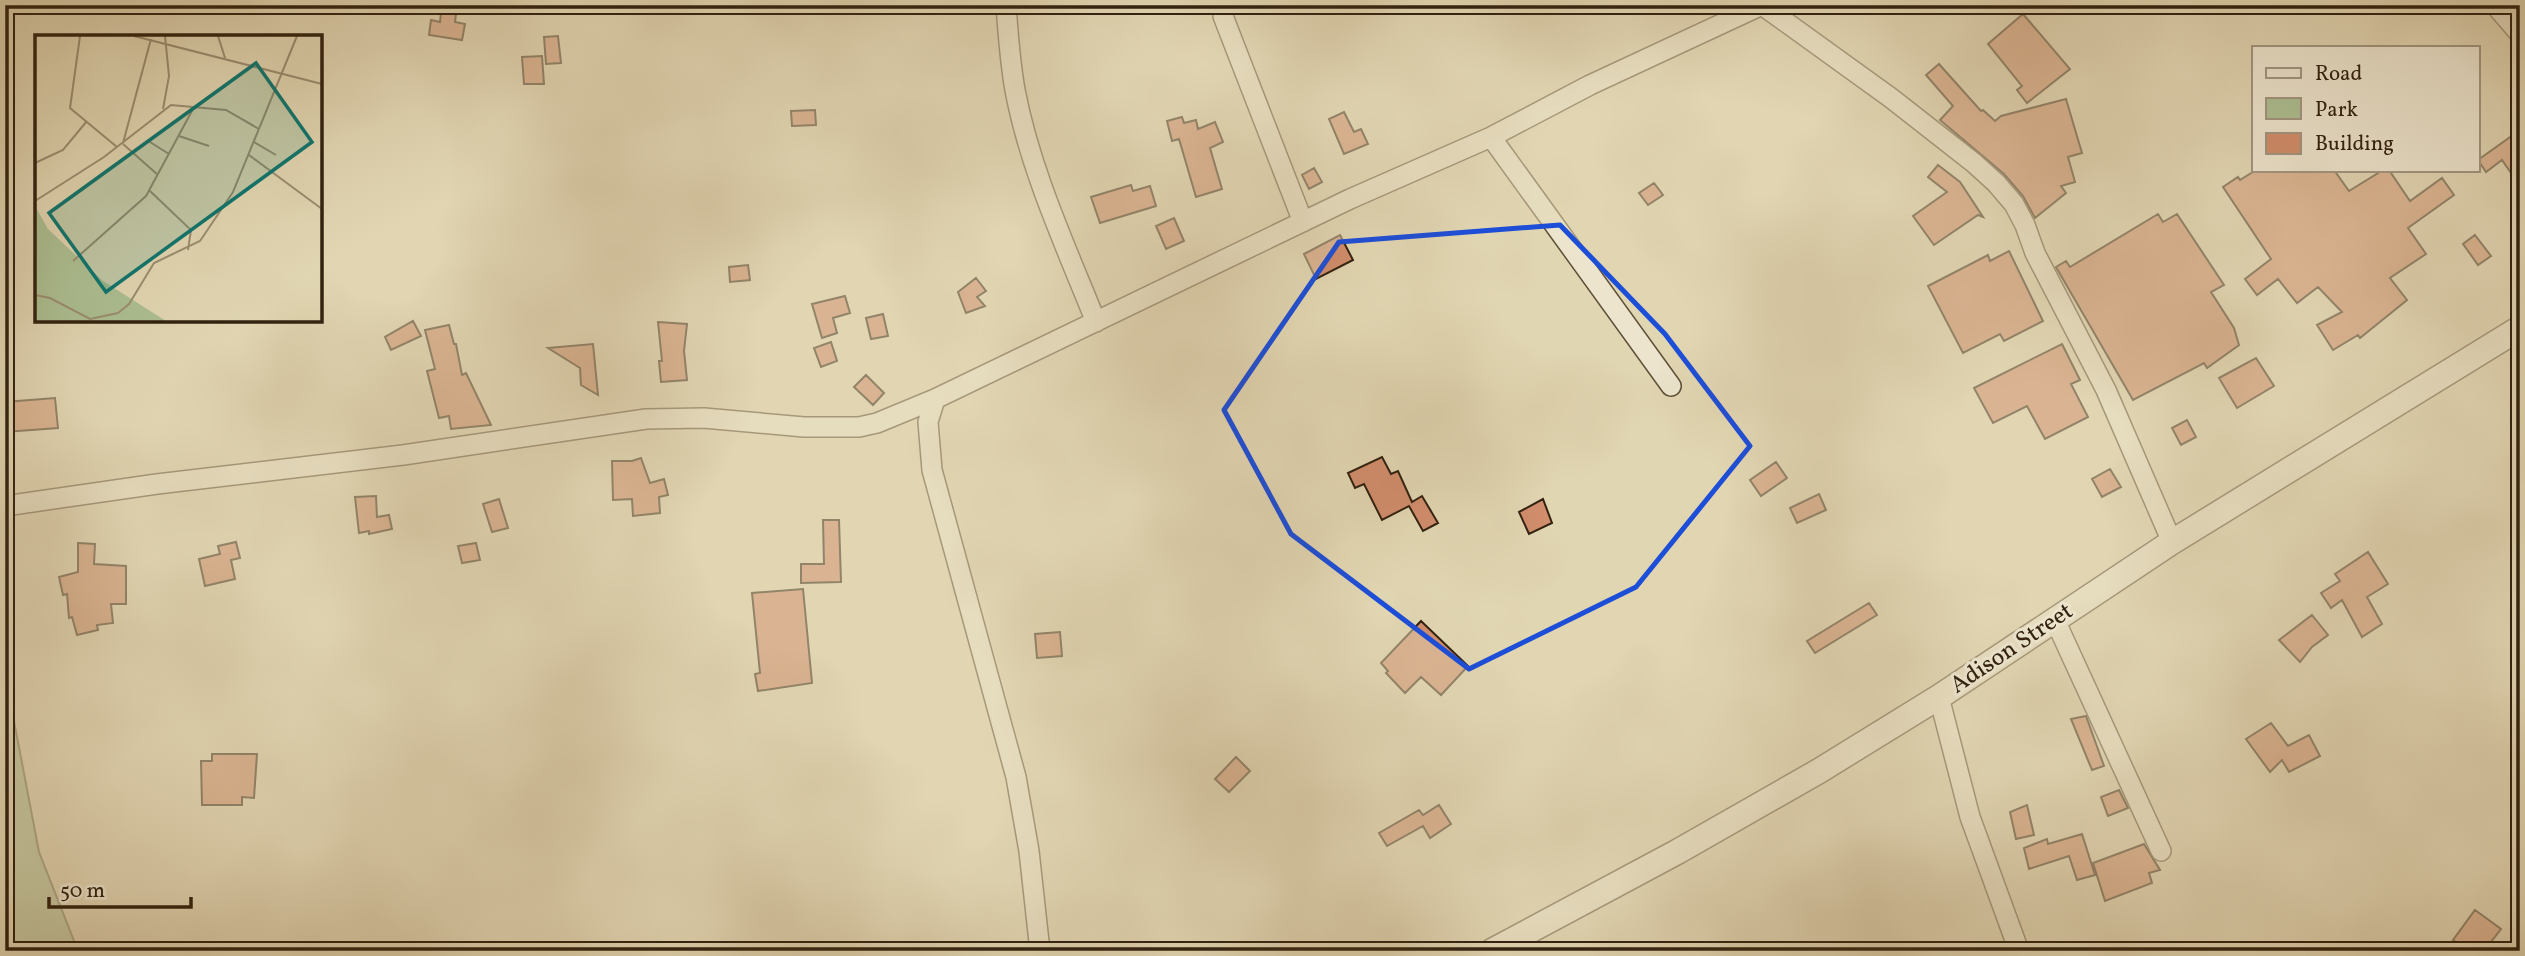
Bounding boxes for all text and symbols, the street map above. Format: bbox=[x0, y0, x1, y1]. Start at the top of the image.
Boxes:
inset map bbox=[35, 35, 322, 322]
legend bbox=[2252, 46, 2480, 172]
text: Road bbox=[2315, 60, 2362, 89]
text: Park bbox=[2315, 96, 2358, 125]
text: Building bbox=[2315, 130, 2394, 159]
street label: Adison Street bbox=[1944, 595, 2080, 703]
scale bar bbox=[49, 865, 191, 909]
text: 50 m bbox=[60, 877, 105, 906]

